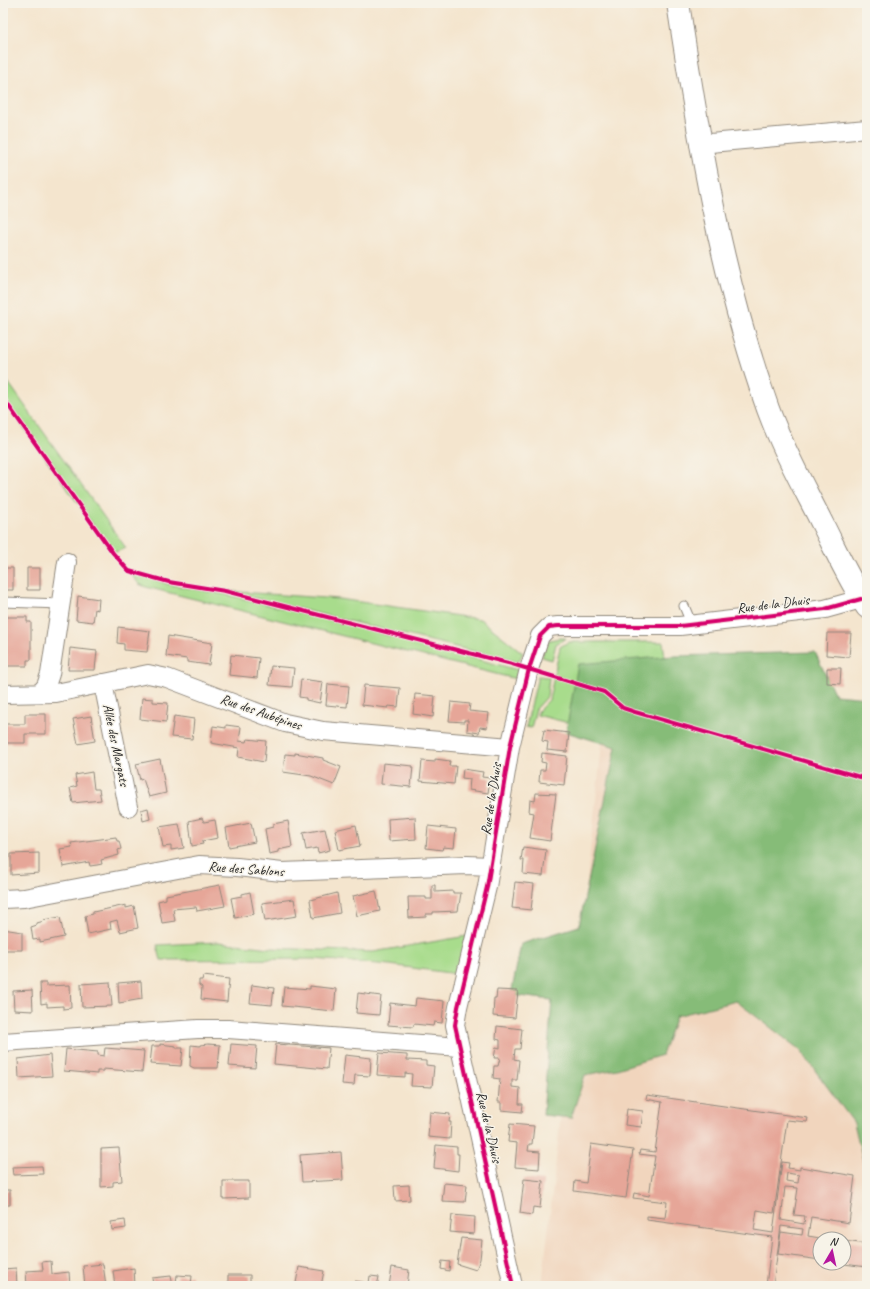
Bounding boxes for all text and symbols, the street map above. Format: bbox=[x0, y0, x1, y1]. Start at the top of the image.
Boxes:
street label: Rue de la Dhuis bbox=[736, 591, 811, 617]
street label: Rue des Aubépines bbox=[218, 690, 305, 734]
street label: Allée des Margats bbox=[99, 702, 133, 789]
street label: Rue de la Dhuis bbox=[477, 761, 505, 836]
street label: Rue des Sablons bbox=[208, 858, 286, 880]
street label: Rue de la Dhuis bbox=[473, 1090, 506, 1165]
north arrow bbox=[812, 1231, 852, 1271]
text: N bbox=[829, 1234, 840, 1249]

